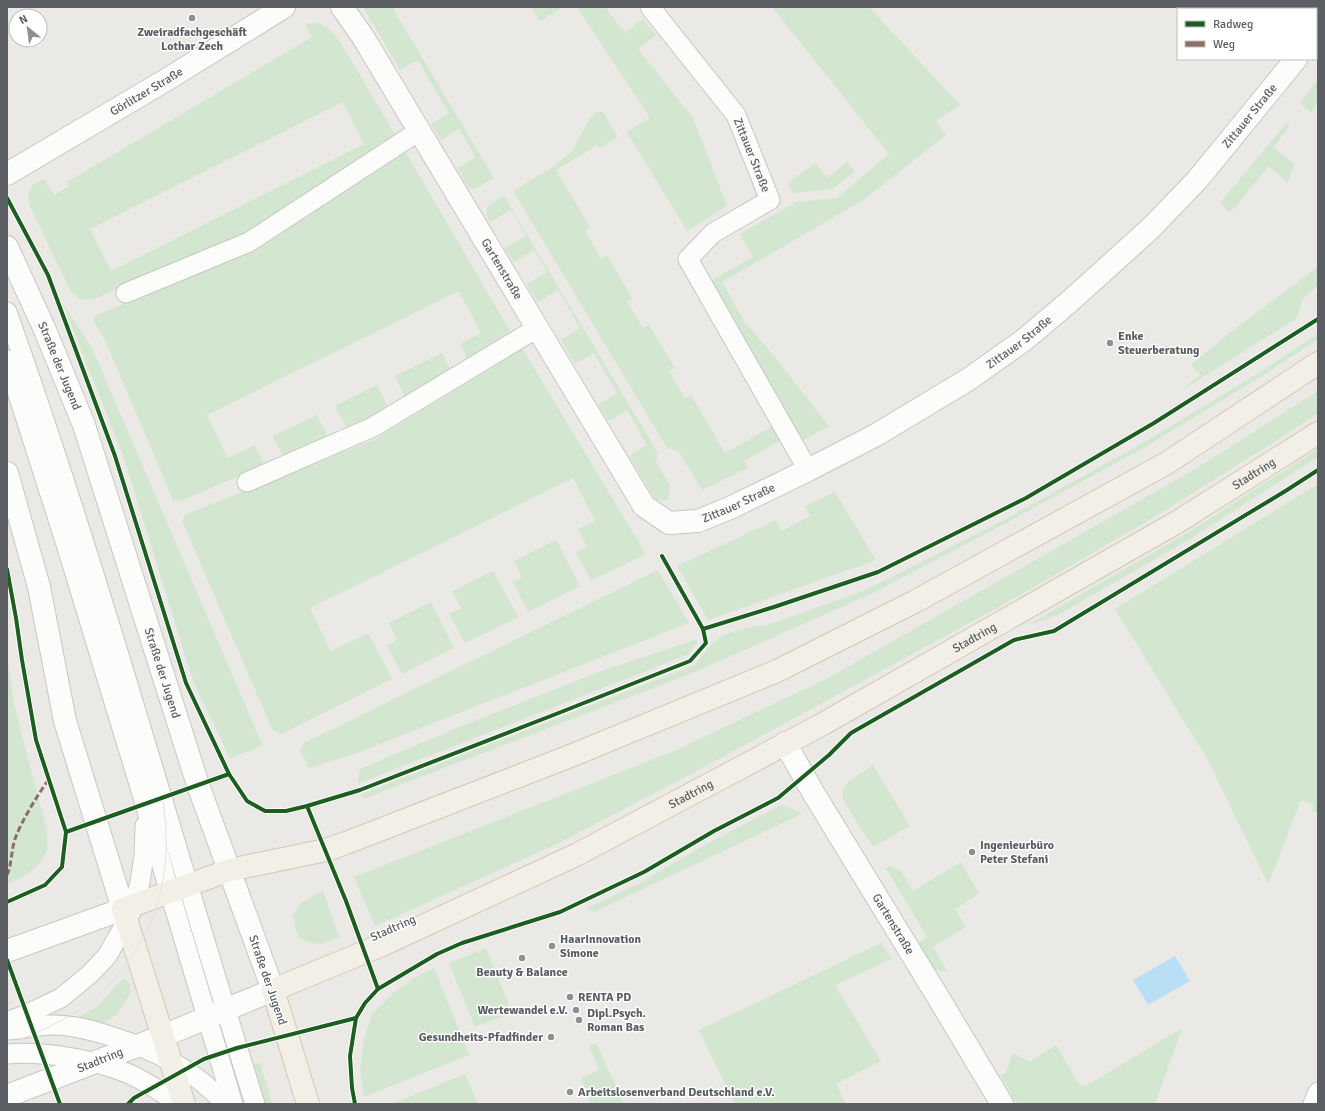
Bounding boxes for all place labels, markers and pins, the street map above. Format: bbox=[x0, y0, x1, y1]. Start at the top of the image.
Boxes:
marker: Zweiradfachgeschäft Lothar Zech bbox=[187, 13, 197, 23]
place label: Zweiradfachgeschäft Lothar Zech bbox=[137, 25, 247, 54]
place label: Enke Steuerberatung bbox=[1118, 329, 1200, 358]
marker: Enke Steuerberatung bbox=[1105, 338, 1115, 348]
place label: Ingenieurbüro Peter Stefani bbox=[980, 838, 1054, 867]
marker: Ingenieurbüro Peter Stefani bbox=[967, 847, 977, 857]
place label: HaarInnovation Simone bbox=[560, 932, 642, 961]
marker: HaarInnovation Simone bbox=[547, 941, 557, 951]
marker: Beauty & Balance bbox=[517, 953, 527, 963]
place label: Beauty & Balance bbox=[476, 965, 568, 980]
place label: RENTA PD bbox=[578, 990, 631, 1005]
marker: RENTA PD bbox=[565, 992, 575, 1002]
place label: Wertewandel e.V. bbox=[477, 1003, 568, 1018]
marker: Wertewandel e.V. bbox=[571, 1005, 581, 1015]
place label: Dipl.Psych. Roman Bas bbox=[587, 1006, 646, 1035]
marker: Dipl.Psych. Roman Bas bbox=[574, 1015, 584, 1025]
place label: Gesundheits-Pfadfinder bbox=[419, 1030, 543, 1045]
marker: Gesundheits-Pfadfinder bbox=[546, 1032, 556, 1042]
place label: Arbeitslosenverband Deutschland e.V. bbox=[578, 1085, 775, 1100]
marker: Arbeitslosenverband Deutschland e.V. bbox=[565, 1087, 575, 1097]

